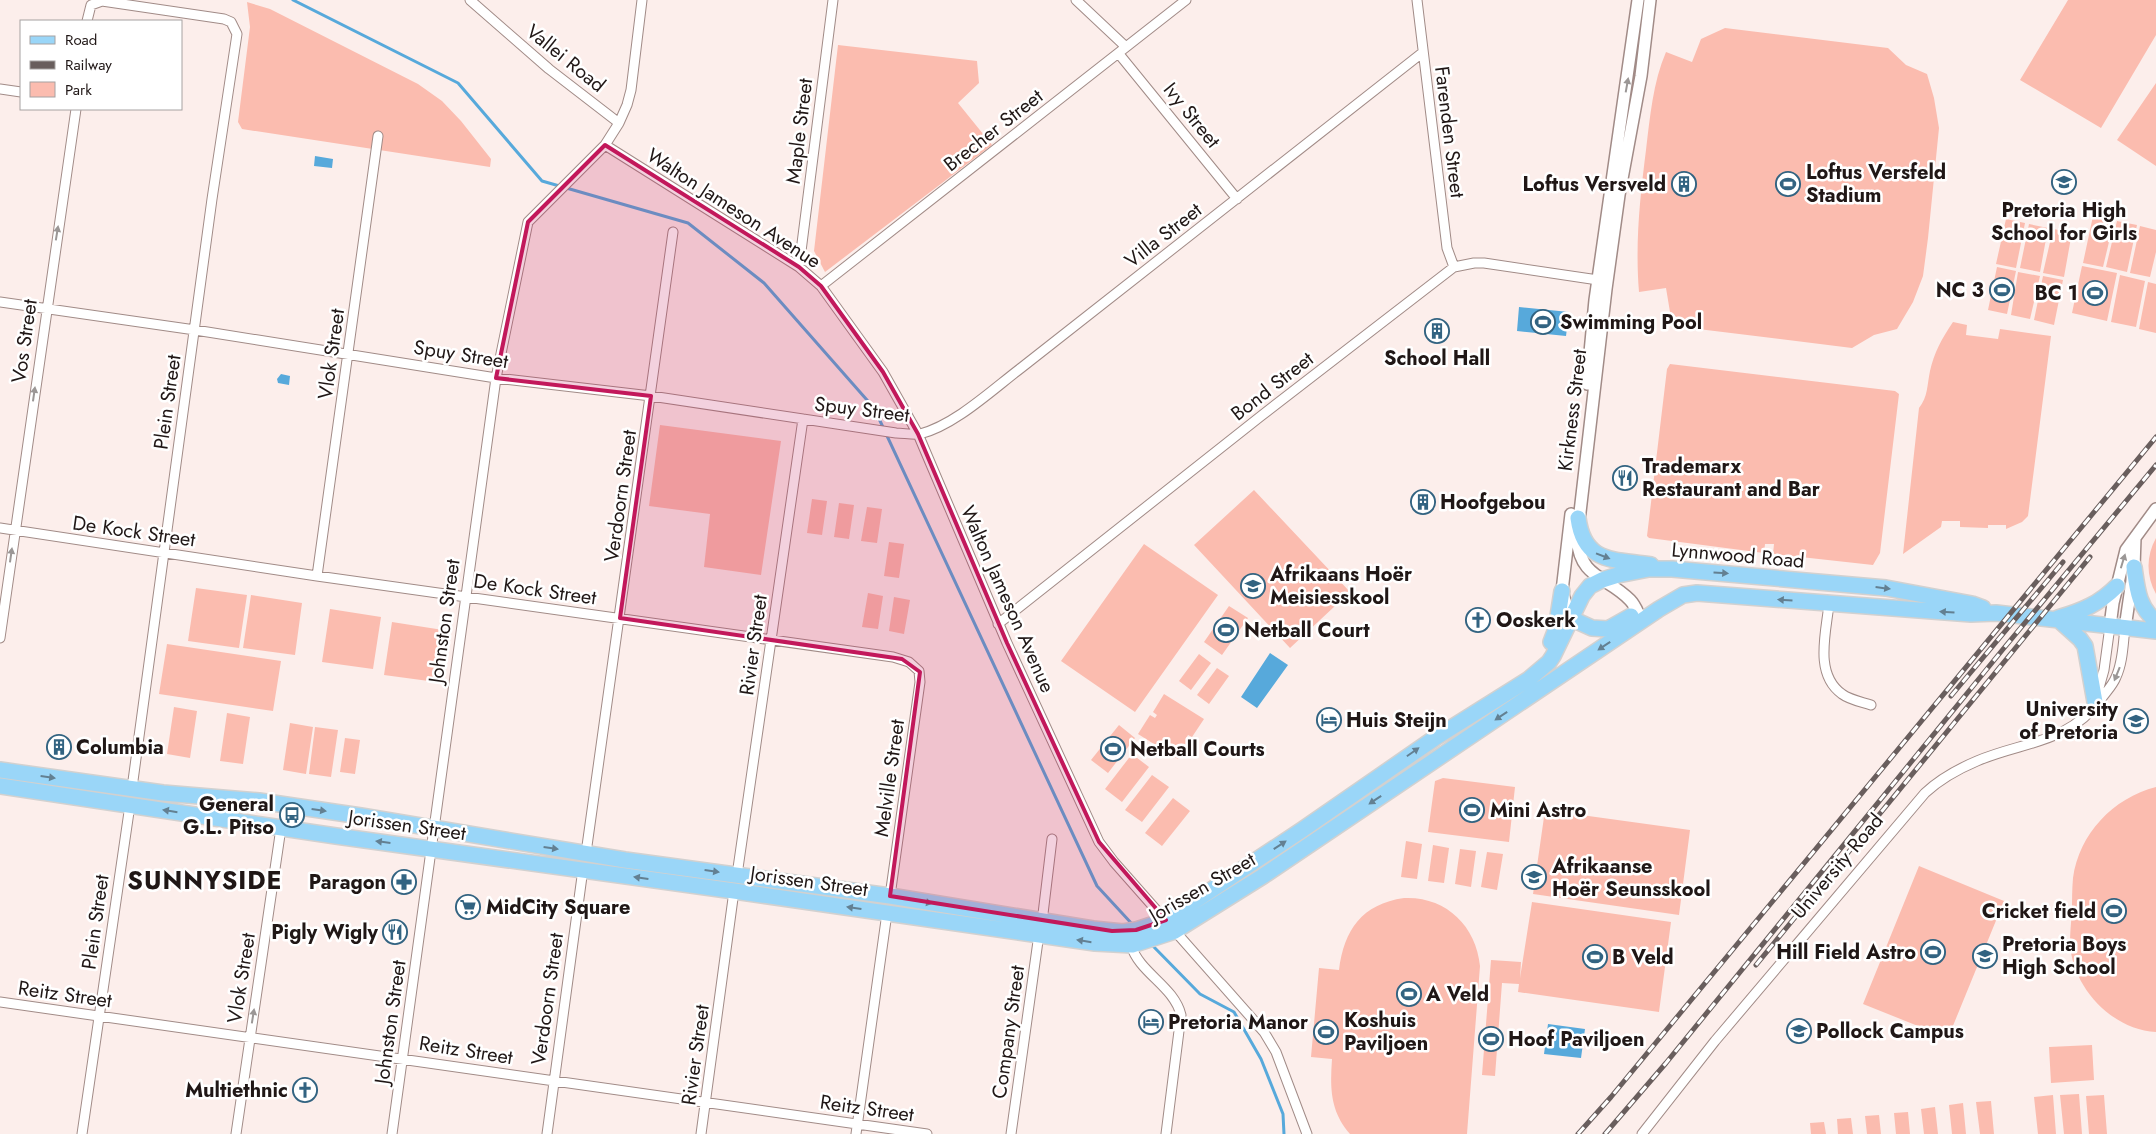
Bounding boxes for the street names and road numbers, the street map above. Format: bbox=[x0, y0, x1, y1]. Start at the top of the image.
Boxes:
street label: Vallei Road bbox=[520, 17, 612, 99]
street label: Farenden Street bbox=[1427, 65, 1472, 200]
street label: Ivy Street bbox=[1156, 76, 1227, 154]
street label: Maple Street bbox=[779, 77, 820, 185]
street label: Brecher Street bbox=[938, 82, 1049, 178]
street label: Walton Jameson Avenue bbox=[641, 141, 826, 276]
street label: Villa Street bbox=[1119, 196, 1208, 275]
street label: Vos Street bbox=[4, 297, 45, 385]
street label: Vlok Street bbox=[311, 307, 352, 401]
street label: Spuy Street bbox=[412, 333, 510, 376]
street label: Bond Street bbox=[1225, 345, 1320, 428]
street label: Kirkness Street bbox=[1551, 347, 1594, 473]
street label: Plein Street bbox=[147, 353, 189, 451]
street label: Spuy Street bbox=[813, 389, 911, 430]
street label: Verdoorn Street bbox=[597, 428, 644, 564]
street label: Walton Jameson Avenue bbox=[953, 501, 1062, 698]
street label: De Kock Street bbox=[71, 509, 197, 554]
street label: Lynnwood Road bbox=[1670, 535, 1806, 576]
street label: Johnston Street bbox=[421, 557, 468, 688]
street label: De Kock Street bbox=[472, 567, 598, 612]
street label: Rivier Street bbox=[732, 593, 775, 697]
street label: Melville Street bbox=[867, 717, 912, 839]
street label: Jorissen Street bbox=[343, 802, 468, 848]
street label: University Road bbox=[1785, 807, 1890, 925]
street label: Jorissen Street bbox=[1141, 845, 1261, 931]
street label: Jorissen Street bbox=[745, 858, 870, 904]
street label: Plein Street bbox=[75, 873, 117, 971]
street label: Vlok Street bbox=[220, 931, 263, 1025]
street label: Verdoorn Street bbox=[524, 931, 571, 1067]
street label: Johnston Street bbox=[367, 958, 414, 1089]
street label: Company Street bbox=[985, 963, 1032, 1101]
street label: Reitz Street bbox=[16, 974, 114, 1015]
street label: Rivier Street bbox=[674, 1003, 717, 1107]
street label: Reitz Street bbox=[417, 1029, 515, 1072]
street label: Reitz Street bbox=[818, 1088, 916, 1129]

